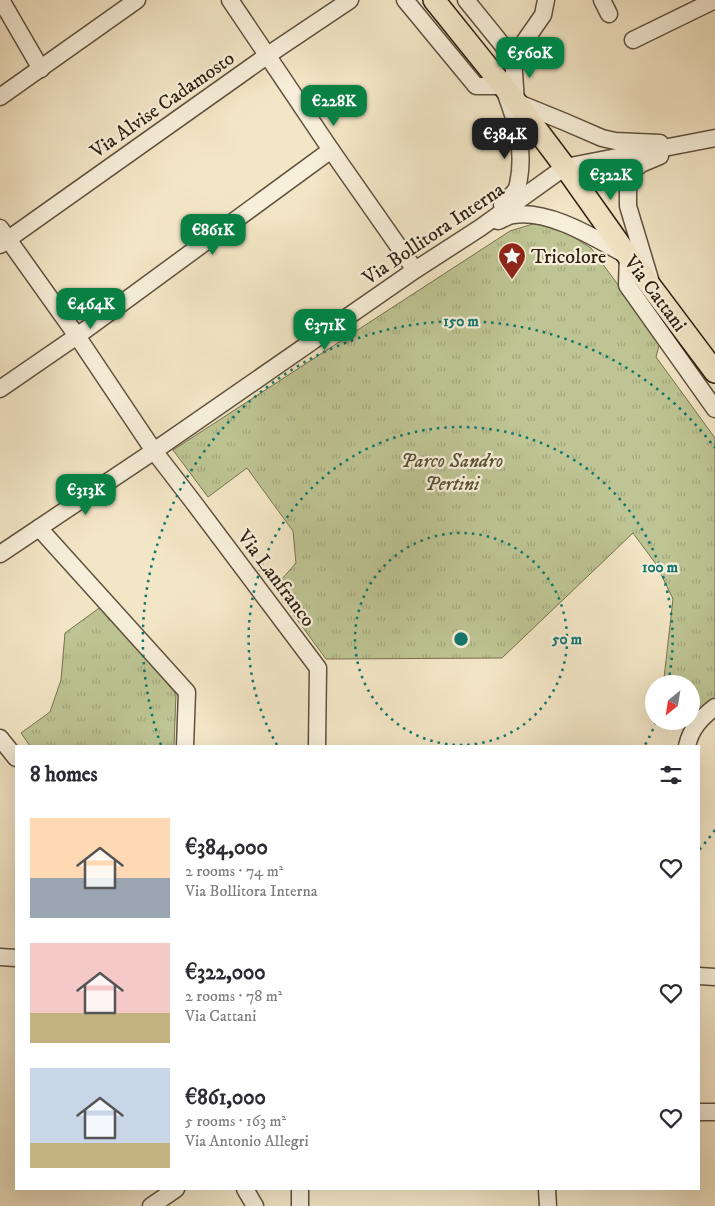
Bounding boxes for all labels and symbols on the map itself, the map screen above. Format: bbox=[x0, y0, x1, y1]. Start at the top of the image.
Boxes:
pin: €560K bbox=[495, 36, 565, 79]
street label: Via Alvise Cadamosto bbox=[85, 46, 240, 165]
pin: €228K bbox=[299, 84, 369, 127]
pin: €384K bbox=[470, 118, 540, 160]
pin: €322K bbox=[576, 158, 646, 201]
street label: Via Bollitora Interna bbox=[357, 177, 510, 292]
pin: €861K bbox=[178, 214, 248, 256]
place icon: Tricolore bbox=[497, 241, 527, 280]
place label: Tricolore bbox=[531, 245, 606, 270]
street label: Via Cattani bbox=[617, 250, 692, 337]
pin: €464K bbox=[56, 288, 126, 330]
pin: €371K bbox=[290, 308, 360, 351]
text: 150 m bbox=[443, 312, 479, 331]
park label: Parco Sandro Pertini bbox=[401, 449, 503, 497]
pin: €313K bbox=[51, 474, 121, 516]
street label: Via Lanfranco bbox=[231, 525, 320, 632]
text: 100 m bbox=[642, 558, 679, 577]
centre of rings bbox=[452, 630, 470, 648]
text: 50 m bbox=[551, 630, 583, 649]
north arrow bbox=[645, 675, 700, 730]

